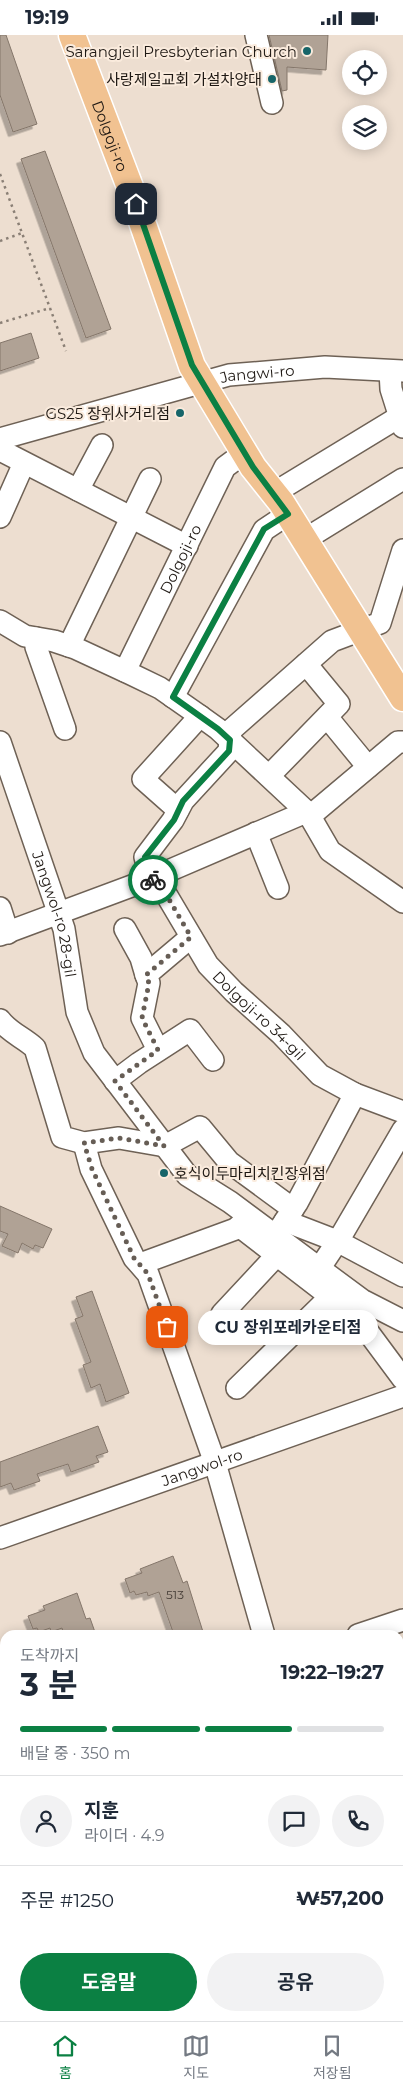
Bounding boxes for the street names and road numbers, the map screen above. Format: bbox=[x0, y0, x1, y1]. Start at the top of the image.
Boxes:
street label: Dolgoji-ro bbox=[88, 98, 133, 174]
street label: Jangwi-ro bbox=[217, 360, 295, 387]
street label: Dolgoji-ro bbox=[155, 521, 205, 596]
street label: Jangwol-ro 28-gil bbox=[28, 847, 81, 978]
street label: Dolgoji-ro 34-gil bbox=[209, 966, 310, 1064]
street label: Jangwol-ro bbox=[158, 1444, 245, 1490]

